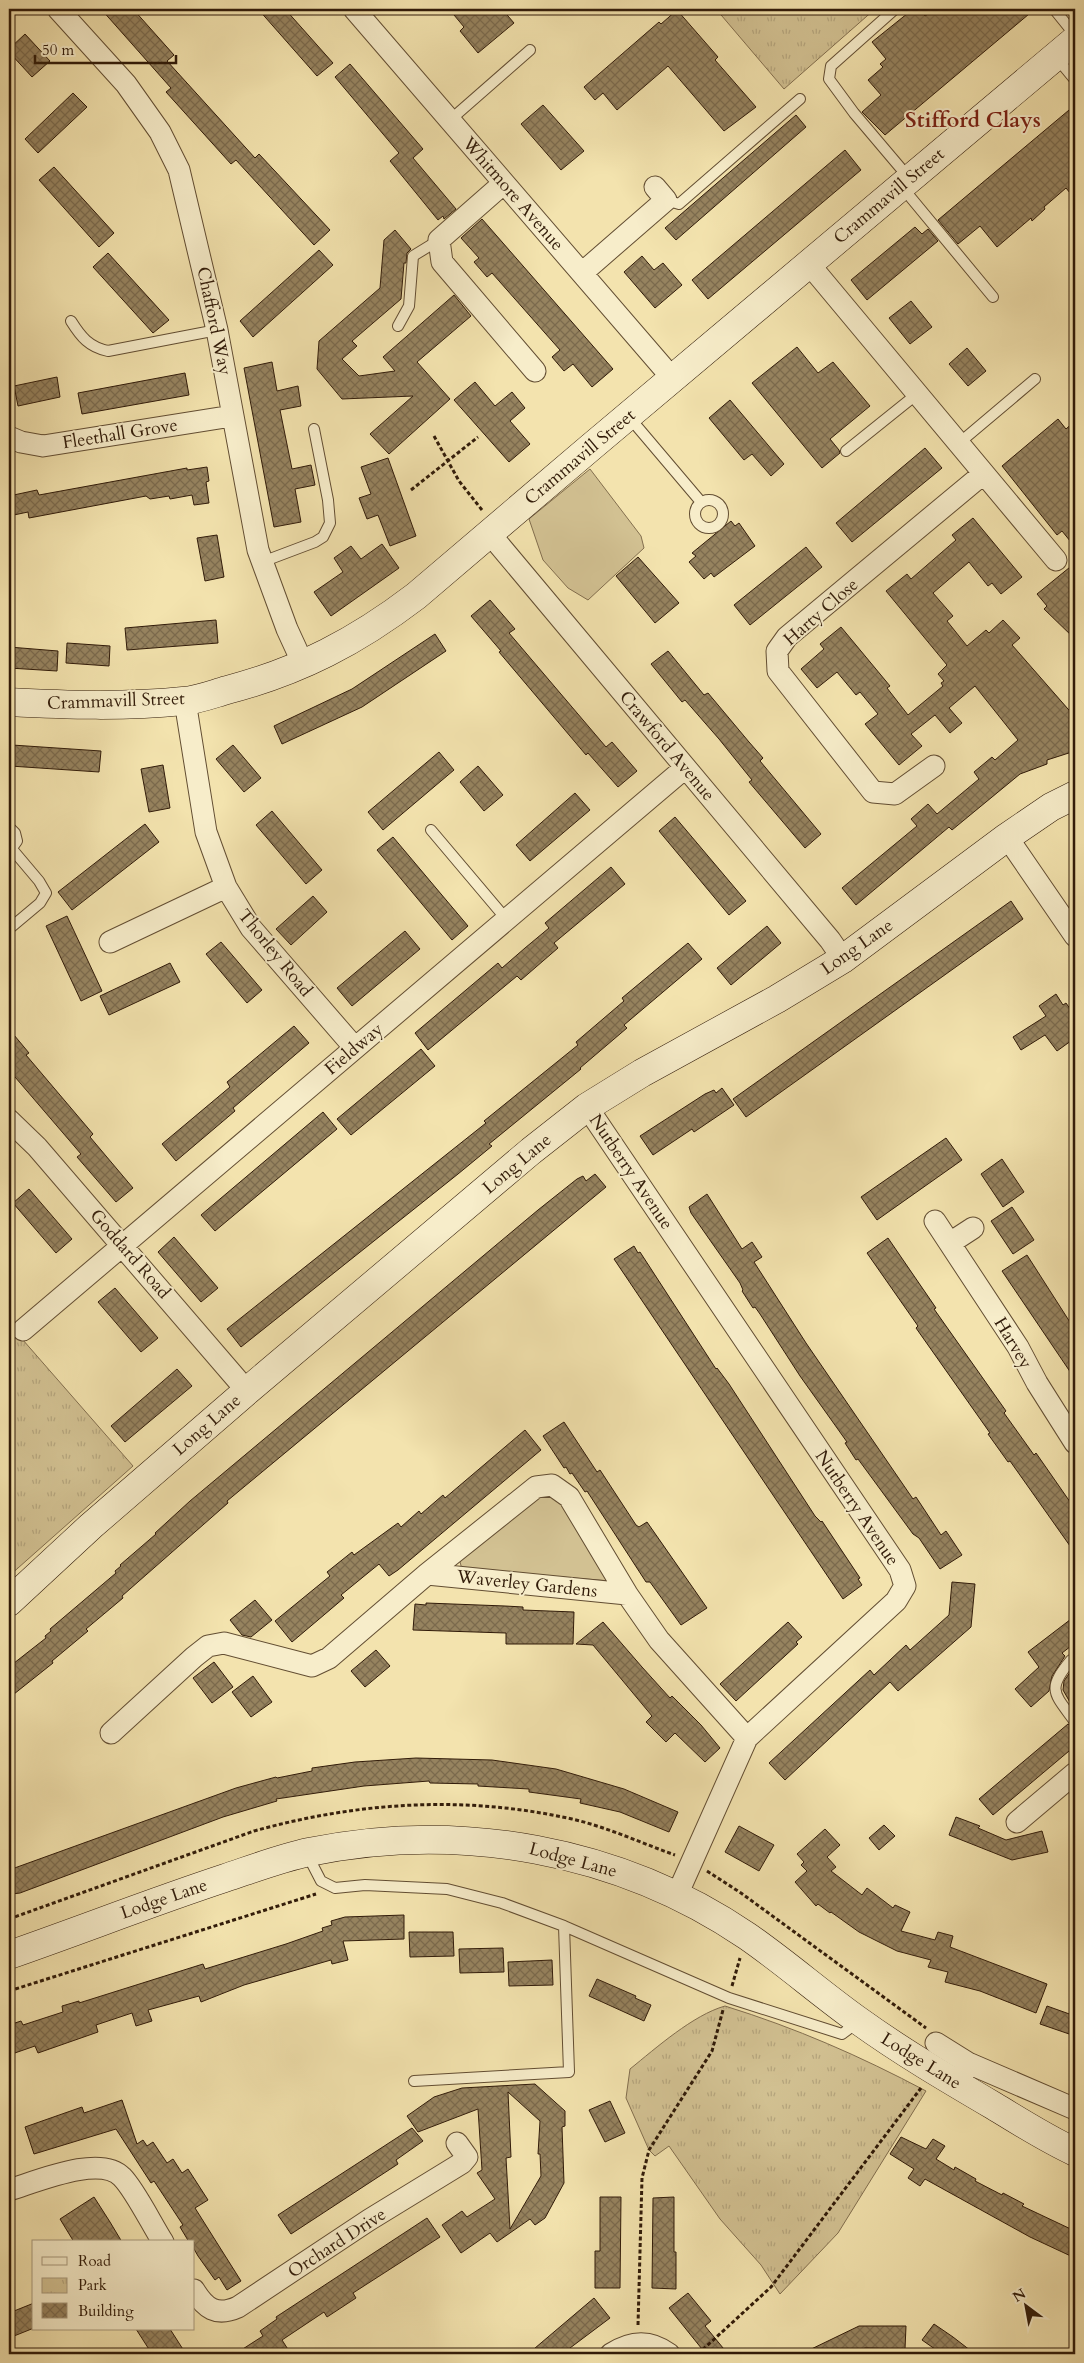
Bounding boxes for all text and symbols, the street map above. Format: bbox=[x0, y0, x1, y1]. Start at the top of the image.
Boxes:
scale bar bbox=[35, 32, 176, 64]
text: 50 m bbox=[42, 40, 74, 60]
district label: Stifford Clays bbox=[905, 105, 1041, 135]
street label: Whitmore Avenue bbox=[456, 131, 569, 256]
street label: Crammavill Street bbox=[828, 142, 950, 250]
street label: Chafford Way bbox=[190, 265, 238, 378]
street label: Crammavill Street bbox=[519, 403, 641, 511]
street label: Fleethall Grove bbox=[61, 413, 179, 455]
street label: Harty Close bbox=[778, 572, 864, 652]
street label: Crawford Avenue bbox=[613, 685, 721, 807]
street label: Crammavill Street bbox=[47, 686, 186, 716]
street label: Thorley Road bbox=[232, 904, 318, 1002]
street label: Long Lane bbox=[816, 913, 898, 981]
street label: Fieldway bbox=[319, 1017, 389, 1081]
street label: Nutberry Avenue bbox=[583, 1109, 679, 1235]
street label: Long Lane bbox=[477, 1128, 557, 1200]
street label: Goddard Road bbox=[84, 1204, 176, 1305]
street label: Harvey bbox=[988, 1312, 1038, 1374]
street label: Long Lane bbox=[168, 1388, 246, 1462]
street label: Nutberry Avenue bbox=[809, 1445, 905, 1571]
street label: Waverley Gardens bbox=[454, 1564, 599, 1604]
street label: Lodge Lane bbox=[526, 1836, 620, 1884]
street label: Lodge Lane bbox=[117, 1872, 211, 1926]
street label: Lodge Lane bbox=[876, 2026, 966, 2096]
street label: Orchard Drive bbox=[283, 2202, 391, 2284]
legend bbox=[32, 2240, 195, 2330]
text: Road bbox=[78, 2251, 111, 2271]
text: Park bbox=[78, 2275, 107, 2295]
north arrow bbox=[1002, 2280, 1052, 2330]
text: N bbox=[1009, 2284, 1030, 2307]
text: Building bbox=[78, 2301, 134, 2321]

